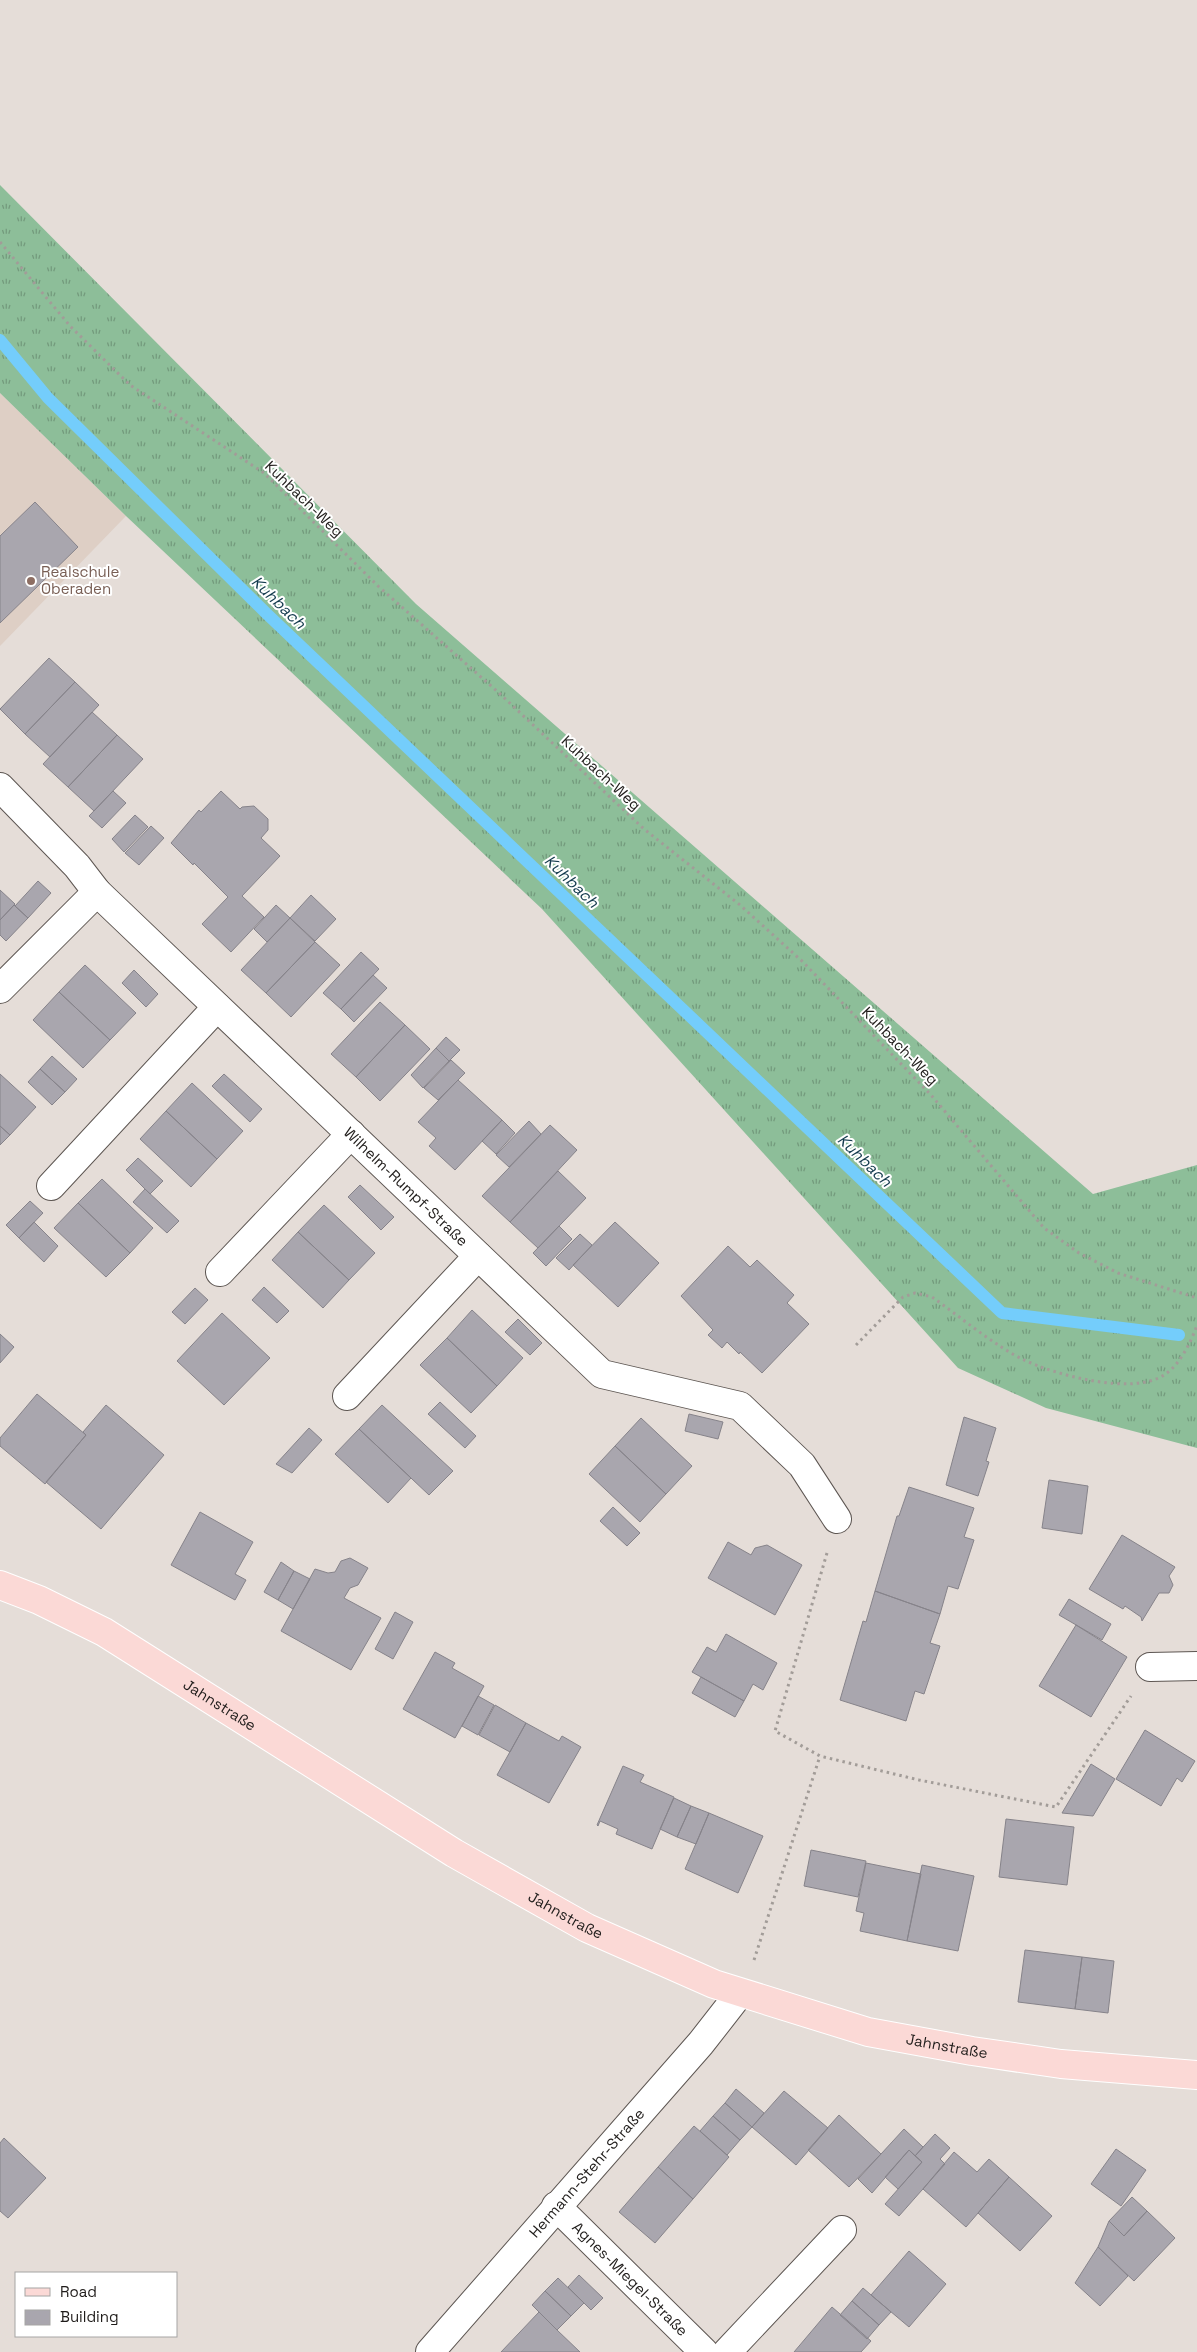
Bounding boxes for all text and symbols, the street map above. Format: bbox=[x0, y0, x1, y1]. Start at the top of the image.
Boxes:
street label: Kuhbach-Weg bbox=[261, 457, 347, 541]
place label: Realschule Oberaden bbox=[41, 562, 119, 598]
water label: Kuhbach bbox=[247, 571, 311, 634]
marker: Realschule Oberaden bbox=[25, 575, 37, 587]
street label: Kuhbach-Weg bbox=[558, 731, 645, 814]
water label: Kuhbach bbox=[540, 850, 604, 913]
street label: Kuhbach-Weg bbox=[858, 1003, 942, 1089]
street label: Wilhelm-Rumpf-Straße bbox=[340, 1123, 472, 1250]
water label: Kuhbach bbox=[833, 1129, 897, 1192]
street label: Jahnstraße bbox=[180, 1675, 260, 1735]
street label: Jahnstraße bbox=[525, 1887, 606, 1943]
street label: Jahnstraße bbox=[904, 2029, 989, 2062]
street label: Hermann-Stehr-Straße bbox=[525, 2104, 648, 2241]
street label: Agnes-Miegel-Straße bbox=[569, 2217, 692, 2340]
legend bbox=[15, 2272, 178, 2337]
text: Road bbox=[60, 2282, 97, 2301]
text: Building bbox=[60, 2307, 119, 2326]

